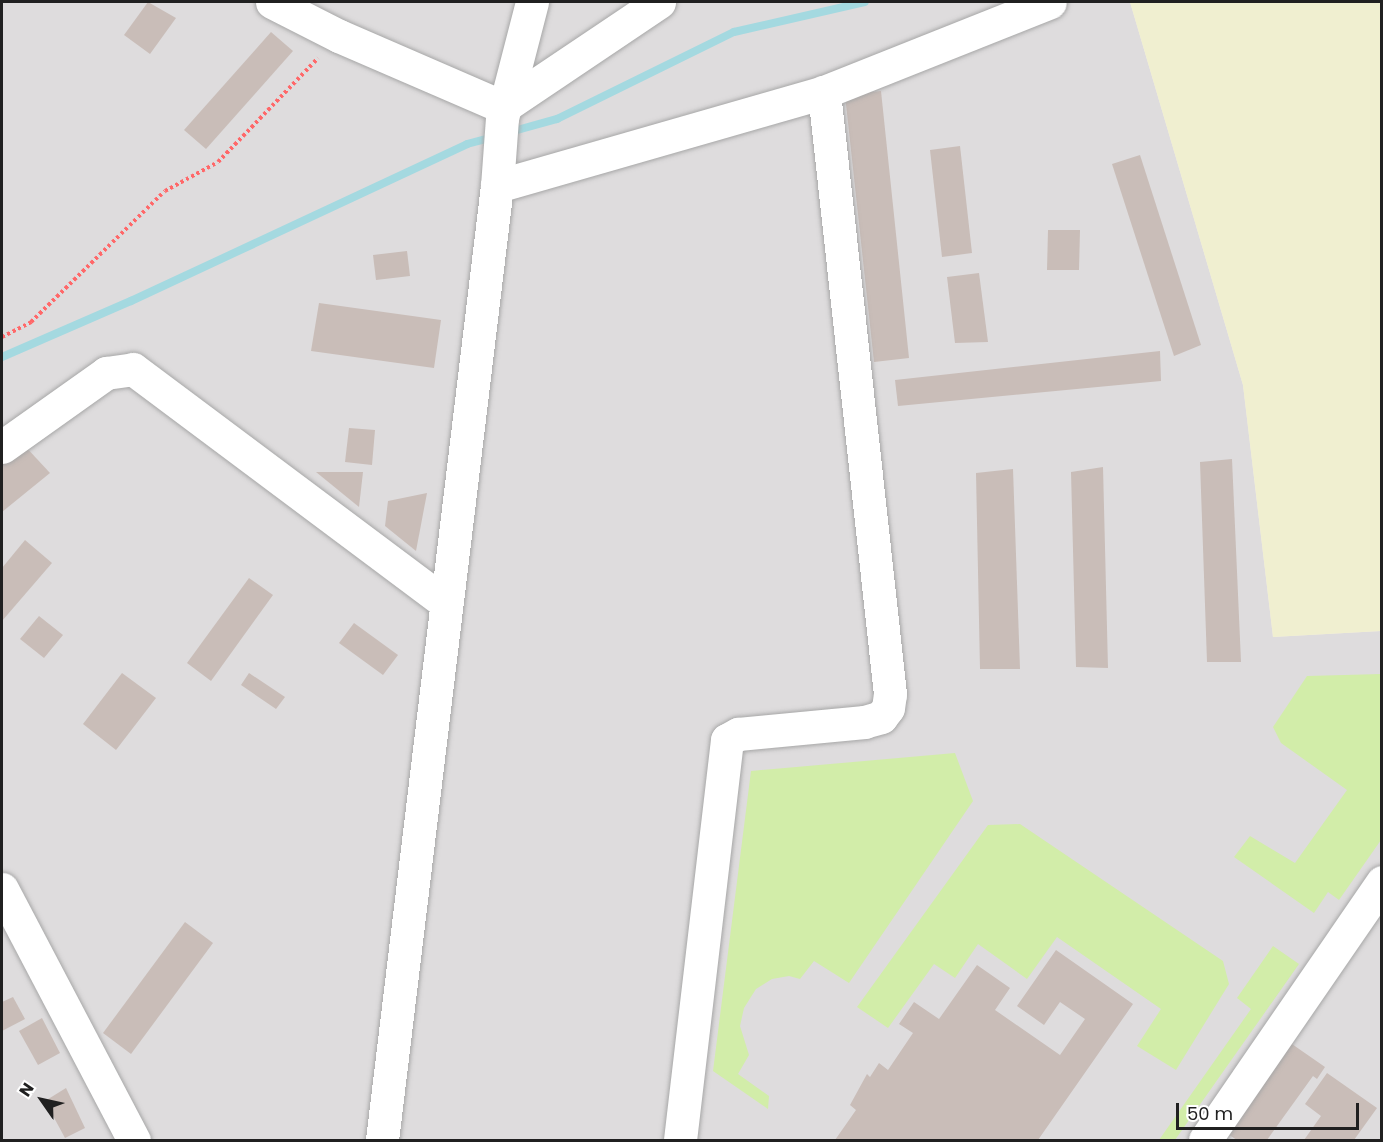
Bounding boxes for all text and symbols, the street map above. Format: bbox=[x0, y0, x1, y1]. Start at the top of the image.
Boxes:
north arrow bbox=[12, 1070, 72, 1130]
text: N bbox=[14, 1078, 40, 1101]
scale bar bbox=[1179, 1091, 1362, 1129]
text: 50 m bbox=[1187, 1101, 1233, 1126]

